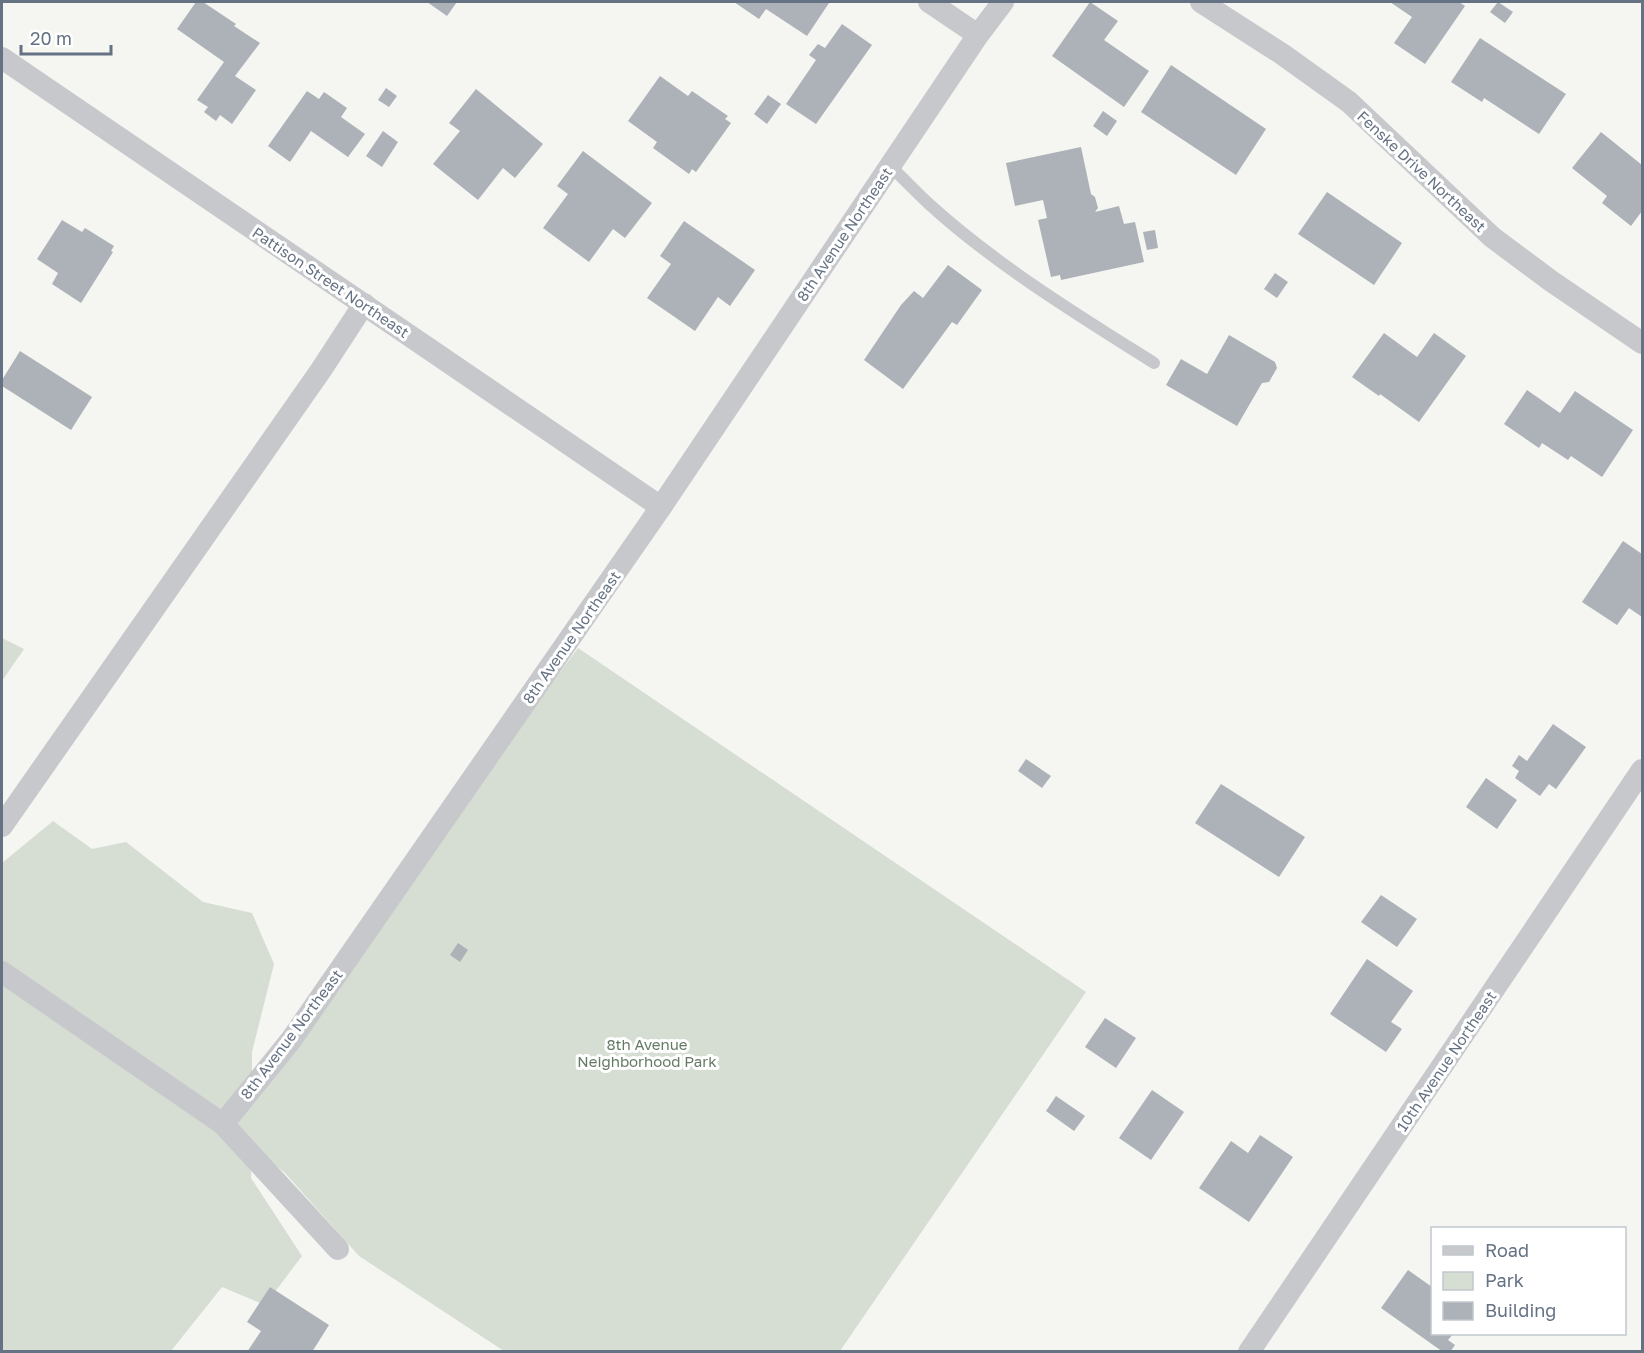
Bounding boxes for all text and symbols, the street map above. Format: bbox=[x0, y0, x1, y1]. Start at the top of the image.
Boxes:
scale bar bbox=[21, 18, 111, 56]
text: 20 m bbox=[30, 27, 72, 49]
street label: Fenske Drive Northeast bbox=[1354, 107, 1490, 235]
street label: 8th Avenue Northeast bbox=[792, 164, 896, 304]
street label: Pattison Street Northeast bbox=[249, 223, 413, 341]
street label: 8th Avenue Northeast bbox=[518, 567, 624, 707]
street label: 8th Avenue Northeast bbox=[236, 966, 346, 1102]
street label: 10th Avenue Northeast bbox=[1392, 988, 1500, 1134]
park label: 8th Avenue Neighborhood Park bbox=[577, 1035, 717, 1070]
legend bbox=[1431, 1227, 1626, 1335]
text: Road bbox=[1485, 1239, 1529, 1261]
text: Park bbox=[1485, 1269, 1524, 1291]
text: Building bbox=[1485, 1299, 1556, 1321]

